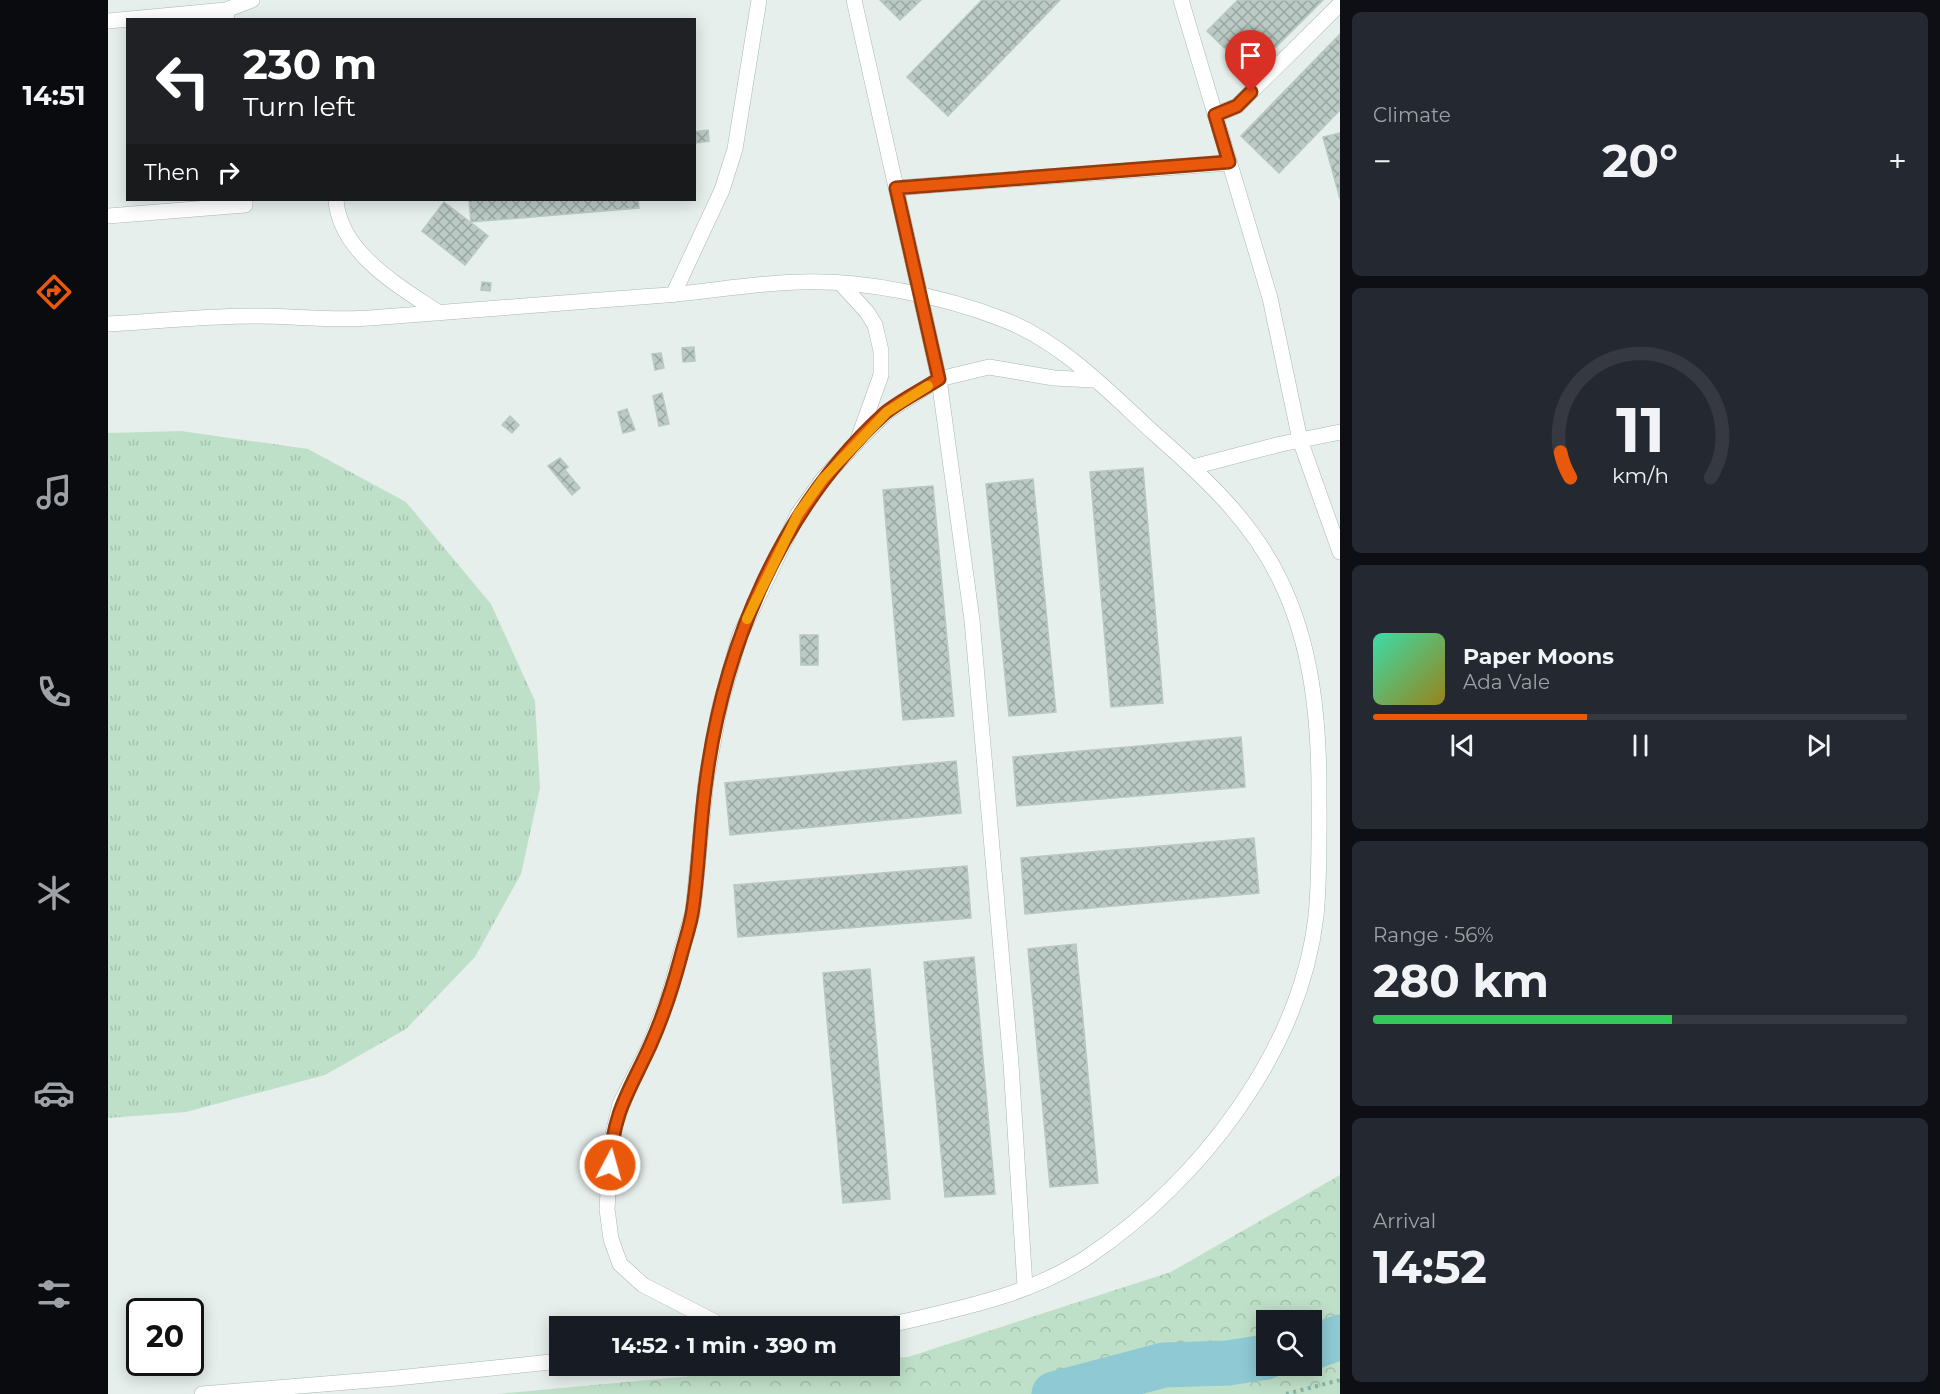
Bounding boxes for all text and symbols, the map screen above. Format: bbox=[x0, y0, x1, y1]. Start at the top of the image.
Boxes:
pin bbox=[1225, 30, 1276, 92]
text: 230 m bbox=[243, 38, 377, 90]
icon: arrive bbox=[1234, 39, 1267, 72]
icon: left bbox=[144, 42, 222, 120]
text: 14:51 bbox=[22, 79, 86, 112]
text: Turn left bbox=[243, 90, 356, 123]
text: Climate bbox=[1373, 103, 1451, 127]
text: 20° bbox=[1602, 133, 1678, 188]
text: − bbox=[1373, 141, 1392, 181]
text: + bbox=[1888, 141, 1907, 181]
icon: right bbox=[212, 156, 245, 189]
text: Then bbox=[144, 159, 200, 186]
icon: directions bbox=[33, 271, 75, 313]
text: 11 bbox=[1616, 392, 1664, 468]
text: km/h bbox=[1611, 462, 1669, 488]
icon: music bbox=[33, 471, 75, 513]
text: Paper Moons bbox=[1463, 643, 1614, 670]
text: Ada Vale bbox=[1463, 670, 1550, 694]
icon: phone bbox=[33, 671, 75, 713]
icon: previous bbox=[1446, 729, 1479, 762]
icon: pause bbox=[1624, 729, 1657, 762]
icon: next bbox=[1802, 729, 1835, 762]
icon: climate bbox=[33, 872, 75, 914]
text: Range · 56% bbox=[1373, 923, 1494, 947]
text: 280 km bbox=[1373, 953, 1549, 1008]
icon: car bbox=[33, 1072, 75, 1114]
position arrow bbox=[578, 1133, 642, 1197]
text: Arrival bbox=[1373, 1209, 1436, 1233]
text: 14:52 bbox=[1373, 1239, 1487, 1294]
icon: filters bbox=[33, 1273, 75, 1315]
speed limit sign: 20 bbox=[126, 1298, 204, 1376]
map controls bbox=[1256, 1310, 1322, 1376]
button: search bbox=[1256, 1310, 1322, 1376]
text: 14:52 · 1 min · 390 m bbox=[612, 1332, 837, 1359]

